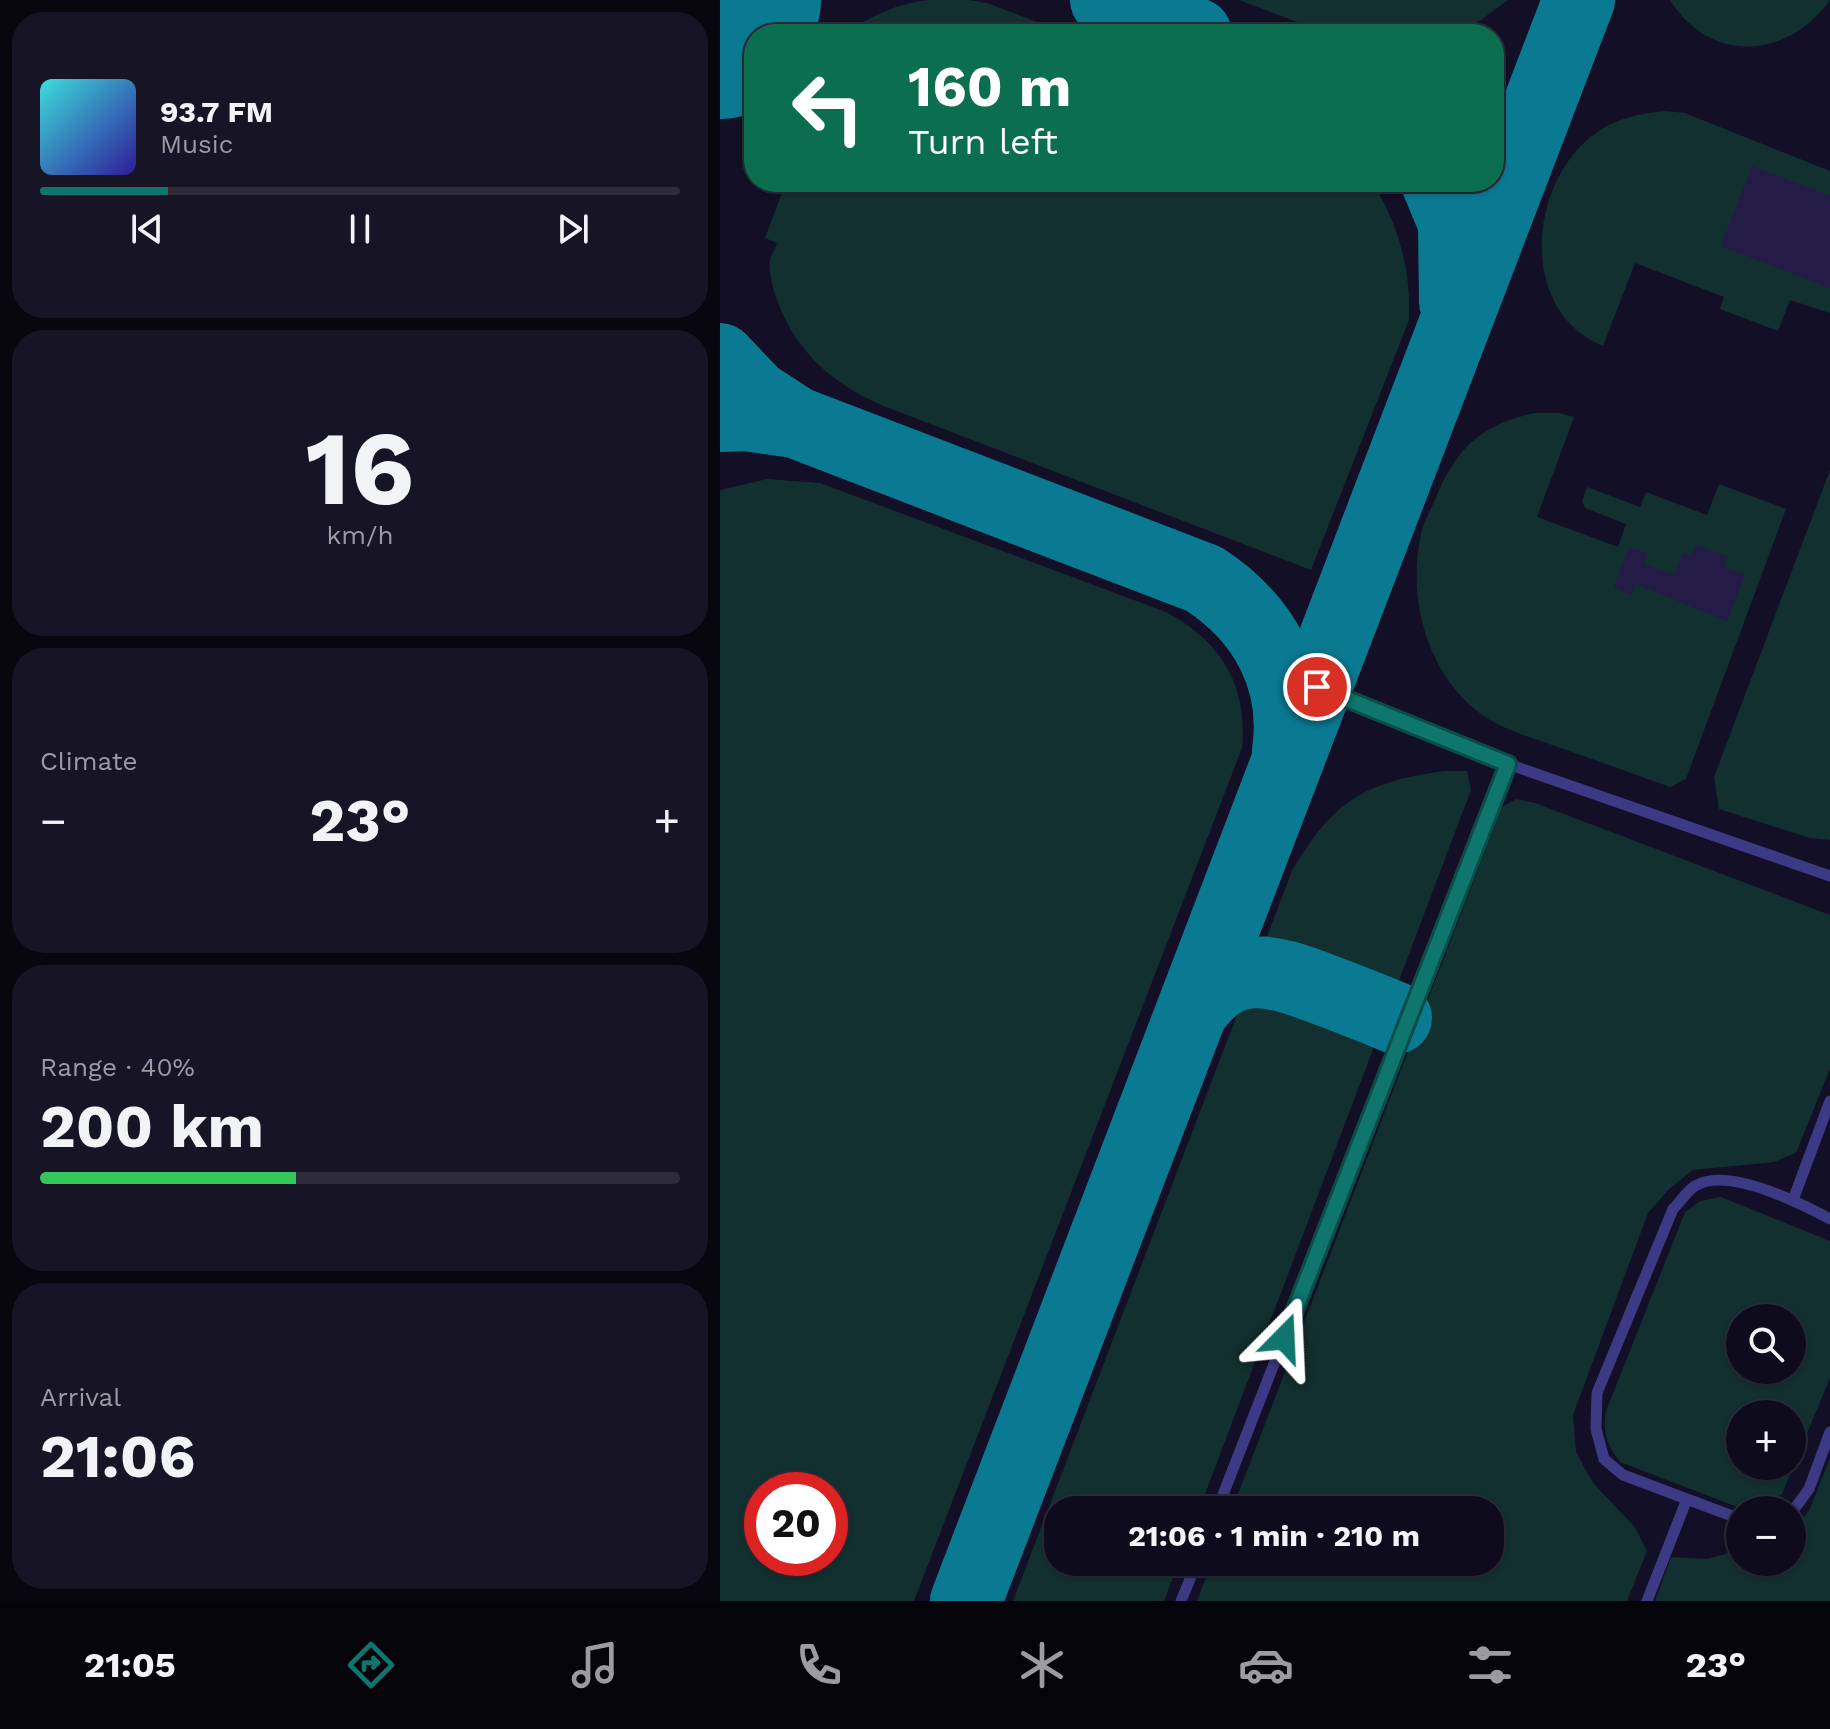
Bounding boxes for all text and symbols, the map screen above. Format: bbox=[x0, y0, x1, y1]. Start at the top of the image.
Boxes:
text: 160 m bbox=[908, 54, 1071, 120]
icon: left bbox=[776, 56, 880, 160]
text: 93.7 FM bbox=[160, 94, 273, 129]
text: Turn left bbox=[908, 121, 1058, 163]
text: Music bbox=[160, 129, 233, 159]
icon: previous bbox=[125, 207, 169, 251]
icon: pause bbox=[338, 207, 382, 251]
icon: next bbox=[551, 207, 595, 251]
text: 16 bbox=[306, 407, 414, 529]
text: km/h bbox=[327, 520, 393, 550]
pin bbox=[1283, 653, 1351, 721]
icon: arrive bbox=[1295, 665, 1339, 709]
text: Climate bbox=[40, 746, 138, 776]
text: 23° bbox=[309, 785, 411, 856]
text: − bbox=[40, 795, 67, 847]
text: + bbox=[653, 795, 680, 847]
text: Range · 40% bbox=[40, 1052, 195, 1082]
text: 200 km bbox=[40, 1091, 264, 1162]
position arrow bbox=[1242, 1296, 1326, 1380]
map controls bbox=[1726, 1304, 1806, 1576]
button: search bbox=[1726, 1304, 1806, 1384]
text: Arrival bbox=[40, 1382, 121, 1412]
button: + bbox=[1726, 1400, 1806, 1480]
text: 21:06 bbox=[40, 1421, 195, 1492]
speed limit sign: 20 bbox=[744, 1472, 848, 1576]
button: − bbox=[1726, 1496, 1806, 1576]
text: 21:06 · 1 min · 210 m bbox=[1128, 1518, 1420, 1553]
icon: directions bbox=[343, 1637, 399, 1693]
icon: music bbox=[567, 1637, 623, 1693]
icon: phone bbox=[791, 1637, 847, 1693]
icon: climate bbox=[1014, 1637, 1070, 1693]
icon: car bbox=[1238, 1637, 1294, 1693]
icon: filters bbox=[1462, 1637, 1518, 1693]
text: 21:05 bbox=[84, 1644, 176, 1686]
text: 23° bbox=[1685, 1644, 1746, 1686]

